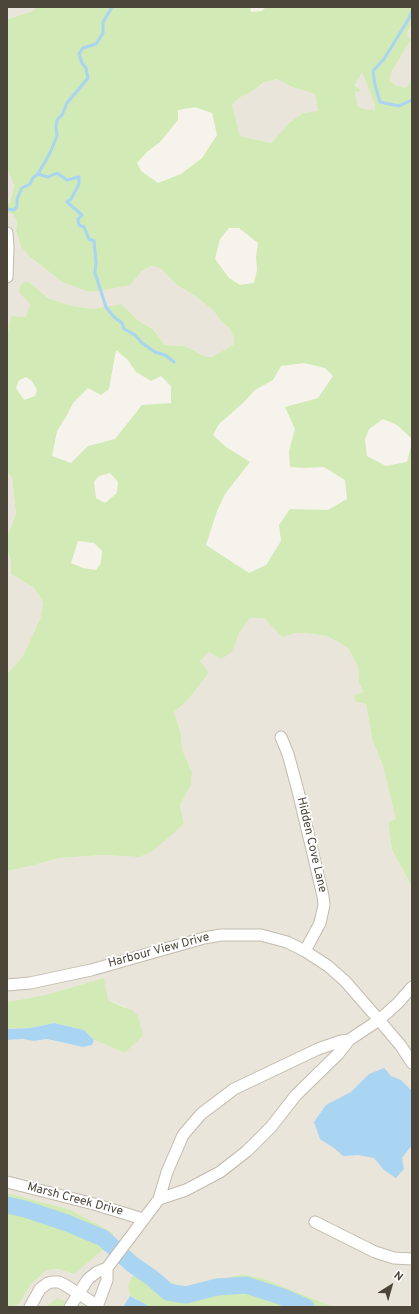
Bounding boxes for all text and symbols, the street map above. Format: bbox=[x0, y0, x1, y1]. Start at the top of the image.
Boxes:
street label: Hidden Cove Lane bbox=[293, 796, 329, 894]
street label: Harbour View Drive bbox=[107, 931, 211, 971]
street label: Marsh Creek Drive bbox=[26, 1180, 124, 1220]
north arrow bbox=[371, 1266, 411, 1306]
text: N bbox=[391, 1268, 406, 1284]

